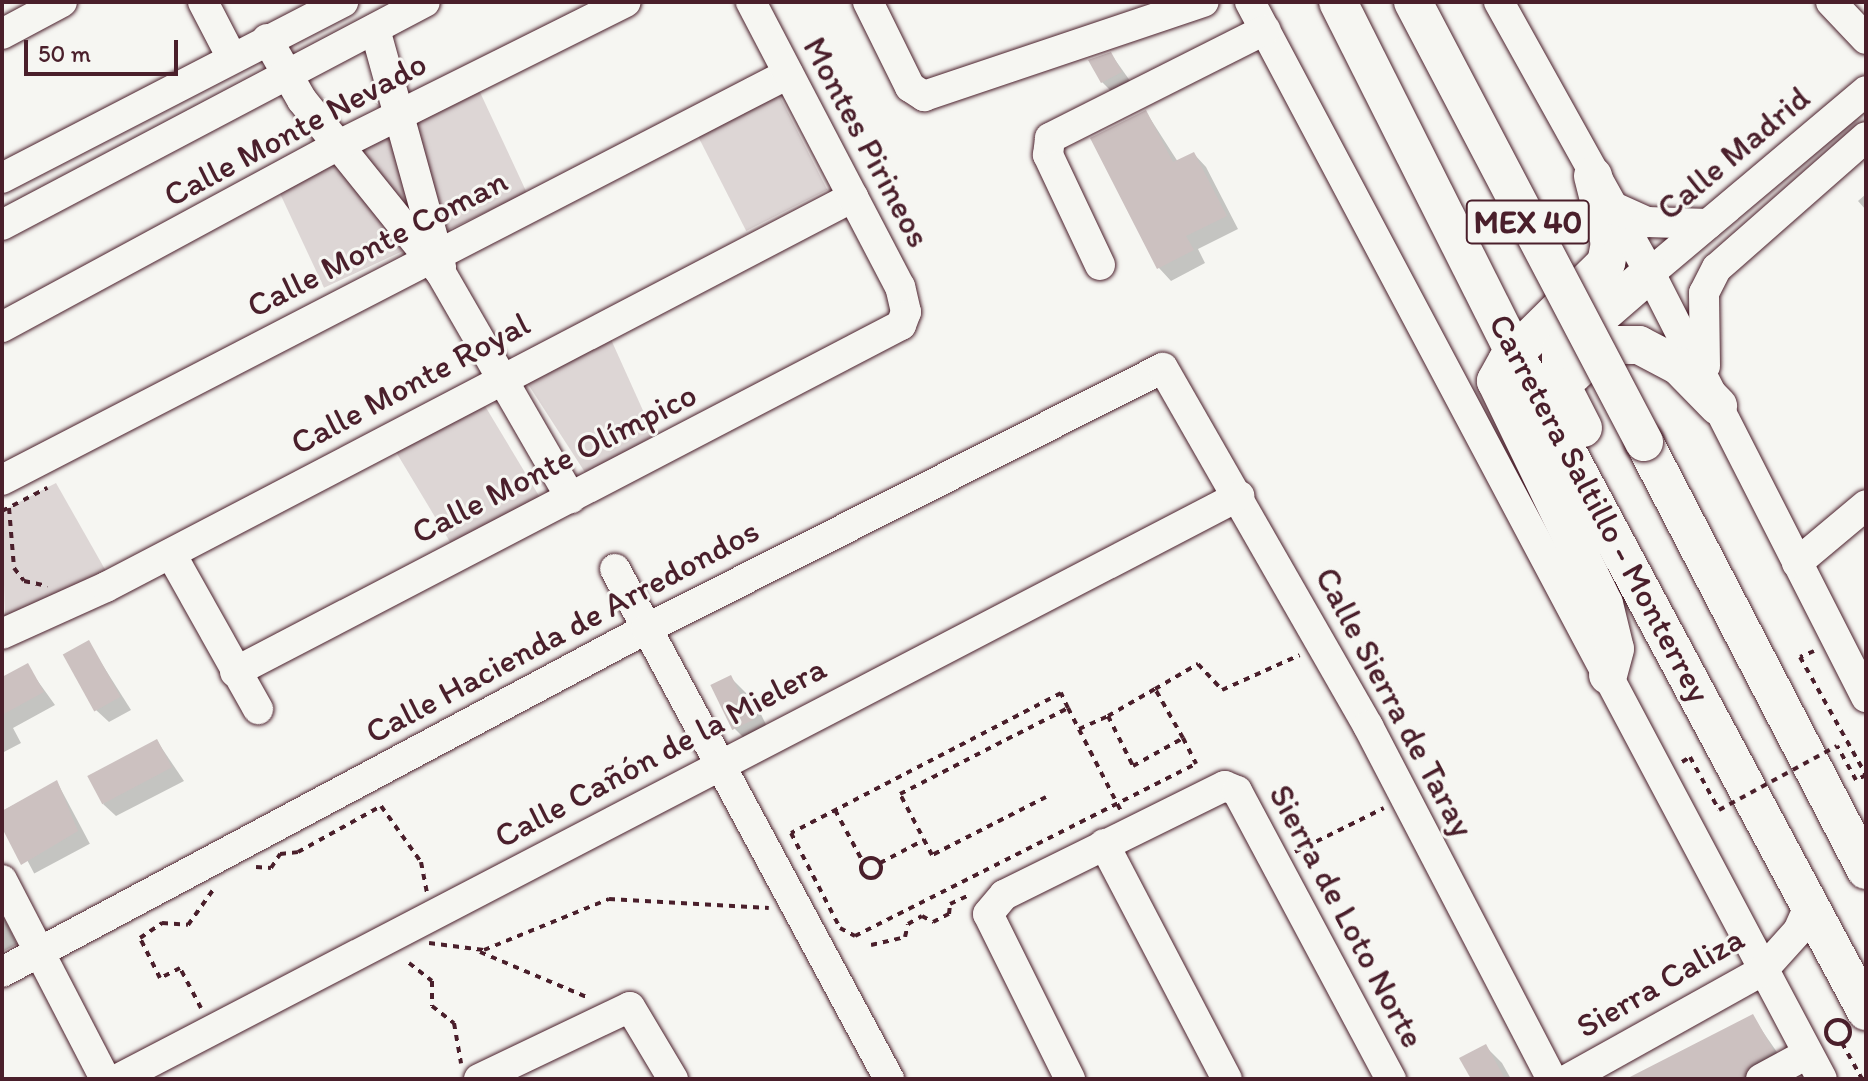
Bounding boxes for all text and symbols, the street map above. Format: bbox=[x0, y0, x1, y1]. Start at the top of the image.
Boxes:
scale bar bbox=[28, 24, 182, 74]
street label: Montes Pirineos bbox=[794, 30, 940, 254]
text: 50 m bbox=[38, 39, 91, 68]
street label: Calle Monte Nevado bbox=[158, 43, 432, 215]
street label: Calle Madrid bbox=[1649, 78, 1817, 228]
street label: Calle Monte Coman bbox=[241, 160, 513, 326]
road number: MEX 40 bbox=[1464, 194, 1592, 250]
street label: Calle Monte Royal bbox=[285, 303, 535, 463]
street label: Carretera Saltillo - Monterrey bbox=[1480, 306, 1720, 710]
street label: Calle Monte Olímpico bbox=[405, 374, 703, 552]
street label: Calle Hacienda de Arredondos bbox=[358, 510, 766, 752]
street label: Calle Sierra de Taray bbox=[1307, 560, 1483, 844]
street label: Calle Cañón de la Mielera bbox=[487, 647, 833, 857]
street label: Sierra de Loto Norte bbox=[1260, 777, 1434, 1055]
street label: Sierra Caliza bbox=[1569, 918, 1751, 1046]

